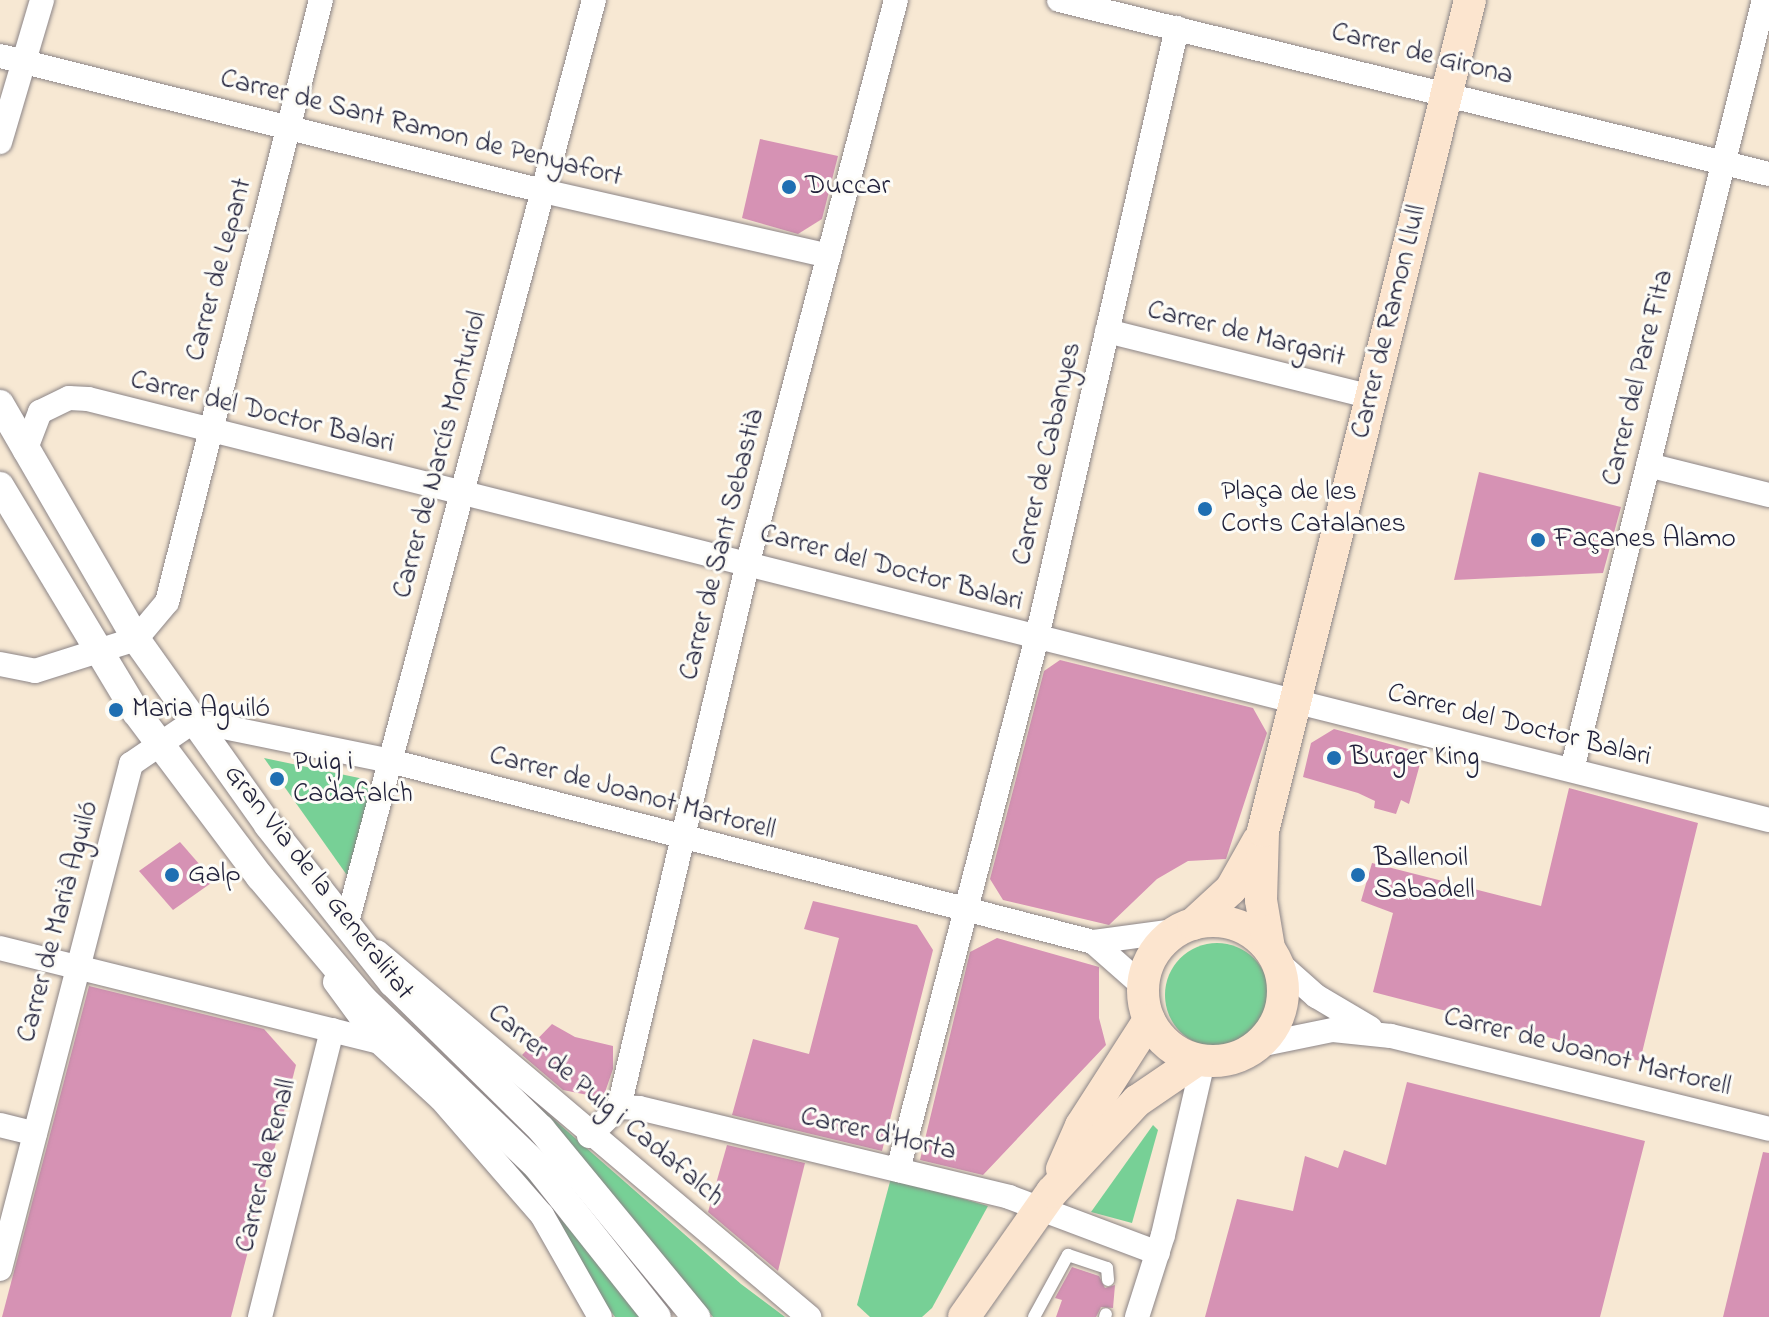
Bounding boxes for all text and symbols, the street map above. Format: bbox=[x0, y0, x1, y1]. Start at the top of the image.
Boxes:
street label: Carrer de Girona bbox=[1328, 16, 1516, 94]
street label: Carrer de Sant Ramon de Penyafort bbox=[216, 63, 626, 195]
place label: Duccar bbox=[805, 170, 890, 204]
street label: Carrer de Lepant bbox=[179, 175, 261, 365]
marker: Duccar bbox=[780, 178, 798, 196]
street label: Carrer de Ramon Llull bbox=[1345, 202, 1435, 442]
street label: Carrer del Pare Fita bbox=[1596, 266, 1682, 490]
street label: Carrer de Margarit bbox=[1143, 294, 1349, 376]
street label: Carrer de Narcís Monturiol bbox=[387, 308, 495, 602]
street label: Carrer de Cabanyes bbox=[1006, 339, 1090, 569]
street label: Carrer del Doctor Balari bbox=[127, 364, 397, 462]
street label: Carrer de Sant Sebastià bbox=[673, 406, 773, 684]
place label: Plaça de les Corts Catalanes bbox=[1221, 476, 1406, 542]
marker: Plaça de les Corts Catalanes bbox=[1196, 500, 1214, 518]
street label: Carrer del Doctor Balari bbox=[756, 518, 1026, 620]
place label: Façanes Alamo bbox=[1554, 523, 1736, 557]
marker: Façanes Alamo bbox=[1529, 531, 1547, 549]
street label: Carrer del Doctor Balari bbox=[1384, 677, 1654, 775]
place label: Maria Aguiló bbox=[132, 693, 270, 727]
marker: Maria Aguiló bbox=[107, 701, 125, 719]
street label: Carrer de Joanot Martorell bbox=[485, 740, 779, 848]
place label: Burger King bbox=[1350, 741, 1479, 775]
place label: Puig i Cadafalch bbox=[293, 746, 413, 812]
marker: Burger King bbox=[1325, 749, 1343, 767]
street label: Gran Via de la Generalitat bbox=[216, 758, 420, 1008]
marker: Puig i Cadafalch bbox=[268, 770, 286, 788]
street label: Carrer de Marià Aguiló bbox=[11, 798, 107, 1046]
place label: Ballenoil Sabadell bbox=[1374, 842, 1475, 908]
place label: Galp bbox=[188, 858, 241, 892]
marker: Galp bbox=[163, 866, 181, 884]
marker: Ballenoil Sabadell bbox=[1349, 866, 1367, 884]
street label: Carrer de Puig i Cadafalch bbox=[480, 997, 730, 1215]
street label: Carrer de Joanot Martorell bbox=[1440, 1001, 1734, 1105]
street label: Carrer de Renall bbox=[229, 1076, 305, 1256]
street label: Carrer d'Horta bbox=[797, 1101, 959, 1169]

